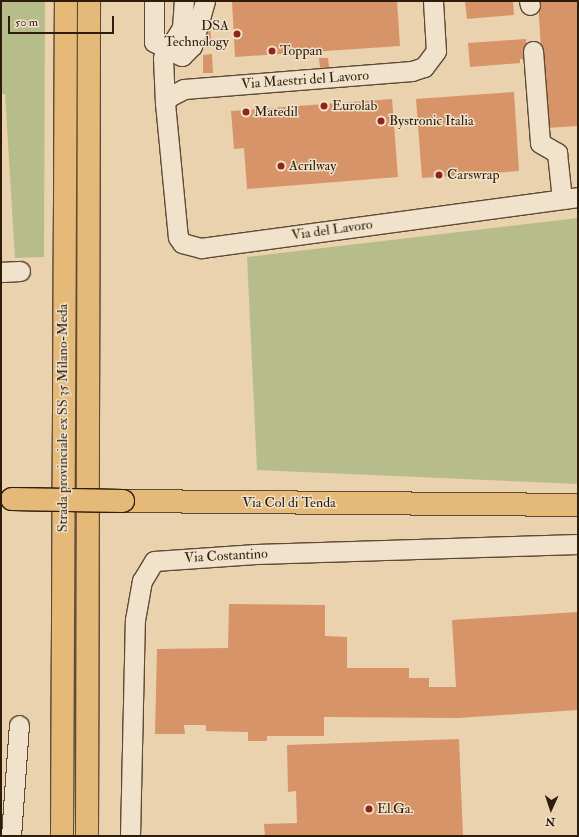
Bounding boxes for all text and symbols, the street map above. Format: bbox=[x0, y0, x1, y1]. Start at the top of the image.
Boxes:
scale bar bbox=[10, 8, 116, 34]
text: 50 m bbox=[15, 15, 38, 30]
place label: DSA Technology bbox=[164, 18, 229, 50]
marker: DSA Technology bbox=[232, 29, 242, 39]
place label: Toppan bbox=[280, 43, 322, 59]
marker: Toppan bbox=[267, 46, 277, 56]
street label: Via Maestri del Lavoro bbox=[241, 67, 369, 93]
place label: Eurolab bbox=[332, 98, 377, 114]
marker: Eurolab bbox=[319, 101, 329, 111]
place label: Matedil bbox=[254, 104, 298, 120]
marker: Matedil bbox=[241, 107, 251, 117]
place label: Bystronic Italia bbox=[389, 113, 474, 129]
marker: Bystronic Italia bbox=[376, 116, 386, 126]
place label: Acrilway bbox=[289, 158, 336, 174]
marker: Acrilway bbox=[276, 161, 286, 171]
place label: Carswrap bbox=[447, 167, 500, 183]
marker: Carswrap bbox=[434, 170, 444, 180]
street label: Via del Lavoro bbox=[290, 216, 374, 244]
street label: Strada provinciale ex SS 35 Milano-Meda bbox=[55, 304, 71, 532]
street label: Via Col di Tenda bbox=[242, 495, 336, 511]
street label: Via Costantino bbox=[184, 545, 268, 567]
north arrow bbox=[531, 789, 571, 829]
place label: El.Ga. bbox=[377, 801, 413, 817]
marker: El.Ga. bbox=[364, 804, 374, 814]
text: N bbox=[545, 815, 556, 828]

